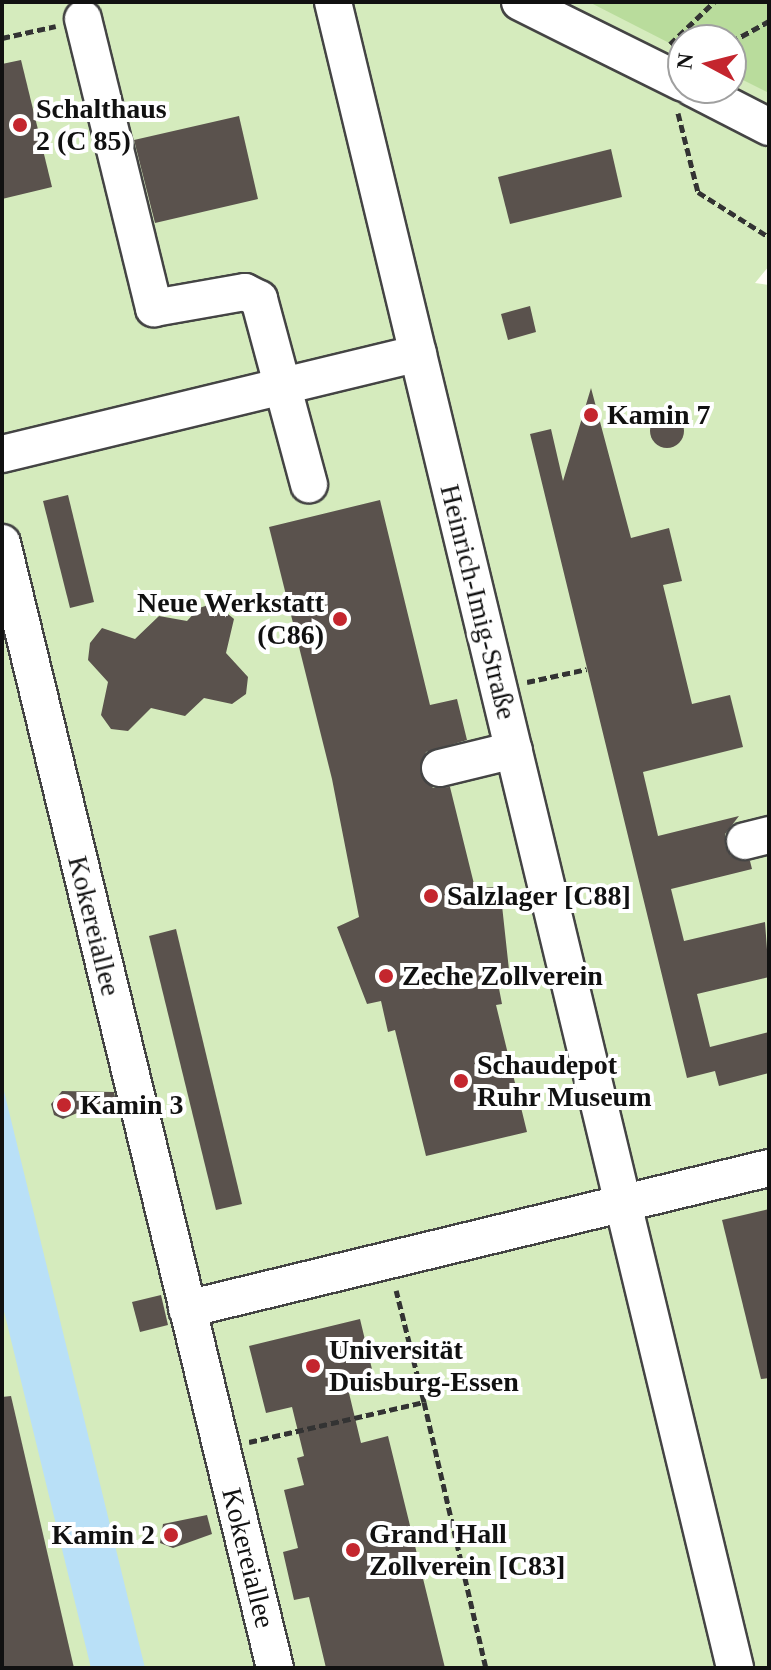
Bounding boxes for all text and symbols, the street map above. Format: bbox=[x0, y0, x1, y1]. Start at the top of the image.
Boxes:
north arrow bbox=[667, 24, 747, 104]
text: N bbox=[671, 52, 698, 71]
place label: Schalthaus 2 (C 85) bbox=[36, 92, 167, 158]
marker: Schalthaus 2 (C 85) bbox=[11, 116, 29, 134]
place label: Kamin 7 bbox=[607, 398, 710, 432]
marker: Kamin 7 bbox=[582, 406, 600, 424]
street label: Heinrich-Imig-Straße bbox=[433, 481, 523, 723]
place label: Neue Werkstatt (C86) bbox=[137, 586, 324, 652]
marker: Neue Werkstatt (C86) bbox=[331, 610, 349, 628]
street label: Kokereiallee bbox=[60, 853, 128, 999]
place label: Salzlager [C88] bbox=[447, 879, 631, 913]
marker: Salzlager [C88] bbox=[422, 887, 440, 905]
place label: Zeche Zollverein bbox=[402, 959, 603, 993]
marker: Zeche Zollverein bbox=[377, 967, 395, 985]
place label: Schaudepot Ruhr Museum bbox=[477, 1048, 652, 1114]
marker: Schaudepot Ruhr Museum bbox=[452, 1072, 470, 1090]
place label: Kamin 3 bbox=[80, 1088, 183, 1122]
marker: Kamin 3 bbox=[55, 1096, 73, 1114]
place label: Universität Duisburg-Essen bbox=[329, 1333, 519, 1399]
marker: Universität Duisburg-Essen bbox=[304, 1357, 322, 1375]
street label: Kokereiallee bbox=[214, 1485, 282, 1631]
place label: Grand Hall Zollverein [C83] bbox=[369, 1517, 565, 1583]
place label: Kamin 2 bbox=[52, 1518, 155, 1552]
marker: Kamin 2 bbox=[162, 1526, 180, 1544]
marker: Grand Hall Zollverein [C83] bbox=[344, 1541, 362, 1559]

